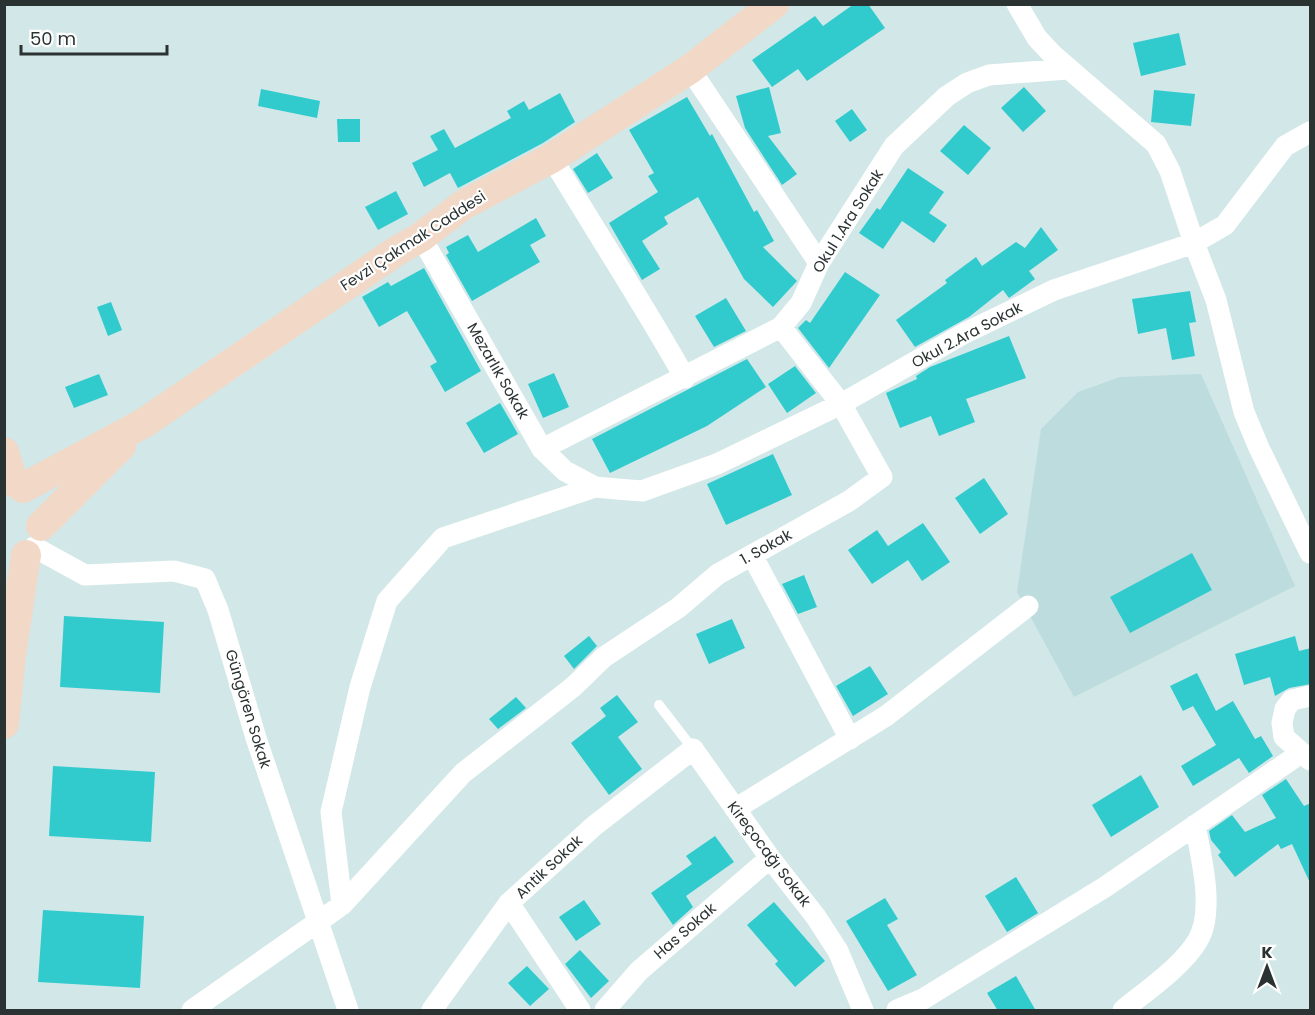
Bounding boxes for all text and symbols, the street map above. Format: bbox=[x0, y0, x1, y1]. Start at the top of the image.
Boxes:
scale bar bbox=[21, 18, 166, 56]
text: 50 m bbox=[30, 26, 76, 51]
street label: Okul 1.Ara Sokak bbox=[807, 165, 888, 277]
street label: Fevzi Çakmak Caddesi bbox=[336, 186, 489, 296]
street label: Okul 2.Ara Sokak bbox=[908, 296, 1026, 373]
street label: Mezarlık Sokak bbox=[462, 319, 535, 423]
street label: 1. Sokak bbox=[736, 524, 796, 569]
street label: Güngören Sokak bbox=[220, 647, 277, 771]
street label: Kireçocağı Sokak bbox=[723, 797, 816, 911]
street label: Antik Sokak bbox=[511, 830, 587, 903]
street label: Has Sokak bbox=[649, 897, 721, 964]
north arrow bbox=[1237, 937, 1297, 997]
text: K bbox=[1261, 941, 1273, 964]

